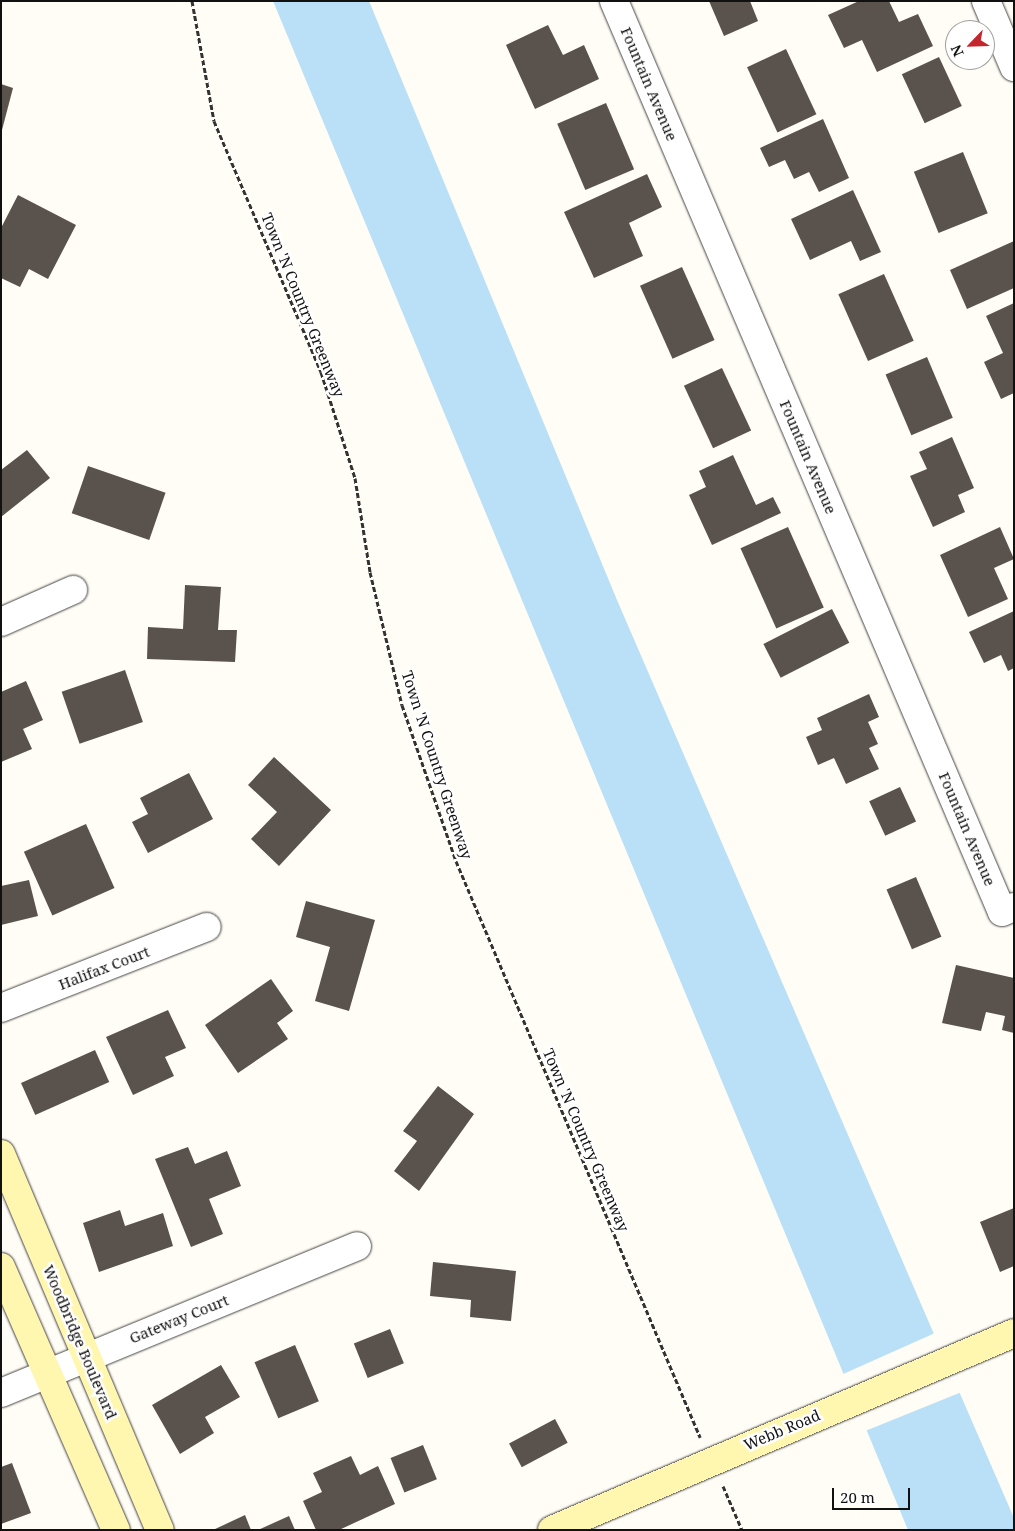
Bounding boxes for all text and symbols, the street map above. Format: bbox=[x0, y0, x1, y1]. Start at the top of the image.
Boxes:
north arrow bbox=[945, 20, 995, 70]
street label: Fountain Avenue bbox=[617, 24, 681, 144]
text: N bbox=[946, 42, 968, 60]
street label: Town 'N Country Greenway bbox=[258, 210, 348, 400]
street label: Fountain Avenue bbox=[776, 397, 840, 517]
street label: Town 'N Country Greenway bbox=[398, 668, 476, 862]
street label: Fountain Avenue bbox=[935, 769, 999, 889]
street label: Halifax Court bbox=[56, 942, 152, 994]
street label: Town 'N Country Greenway bbox=[539, 1046, 633, 1234]
street label: Woodbridge Boulevard bbox=[39, 1262, 121, 1422]
street label: Gateway Court bbox=[127, 1291, 231, 1347]
street label: Webb Road bbox=[741, 1406, 823, 1454]
scale bar bbox=[835, 1478, 912, 1510]
text: 20 m bbox=[840, 1487, 875, 1507]

